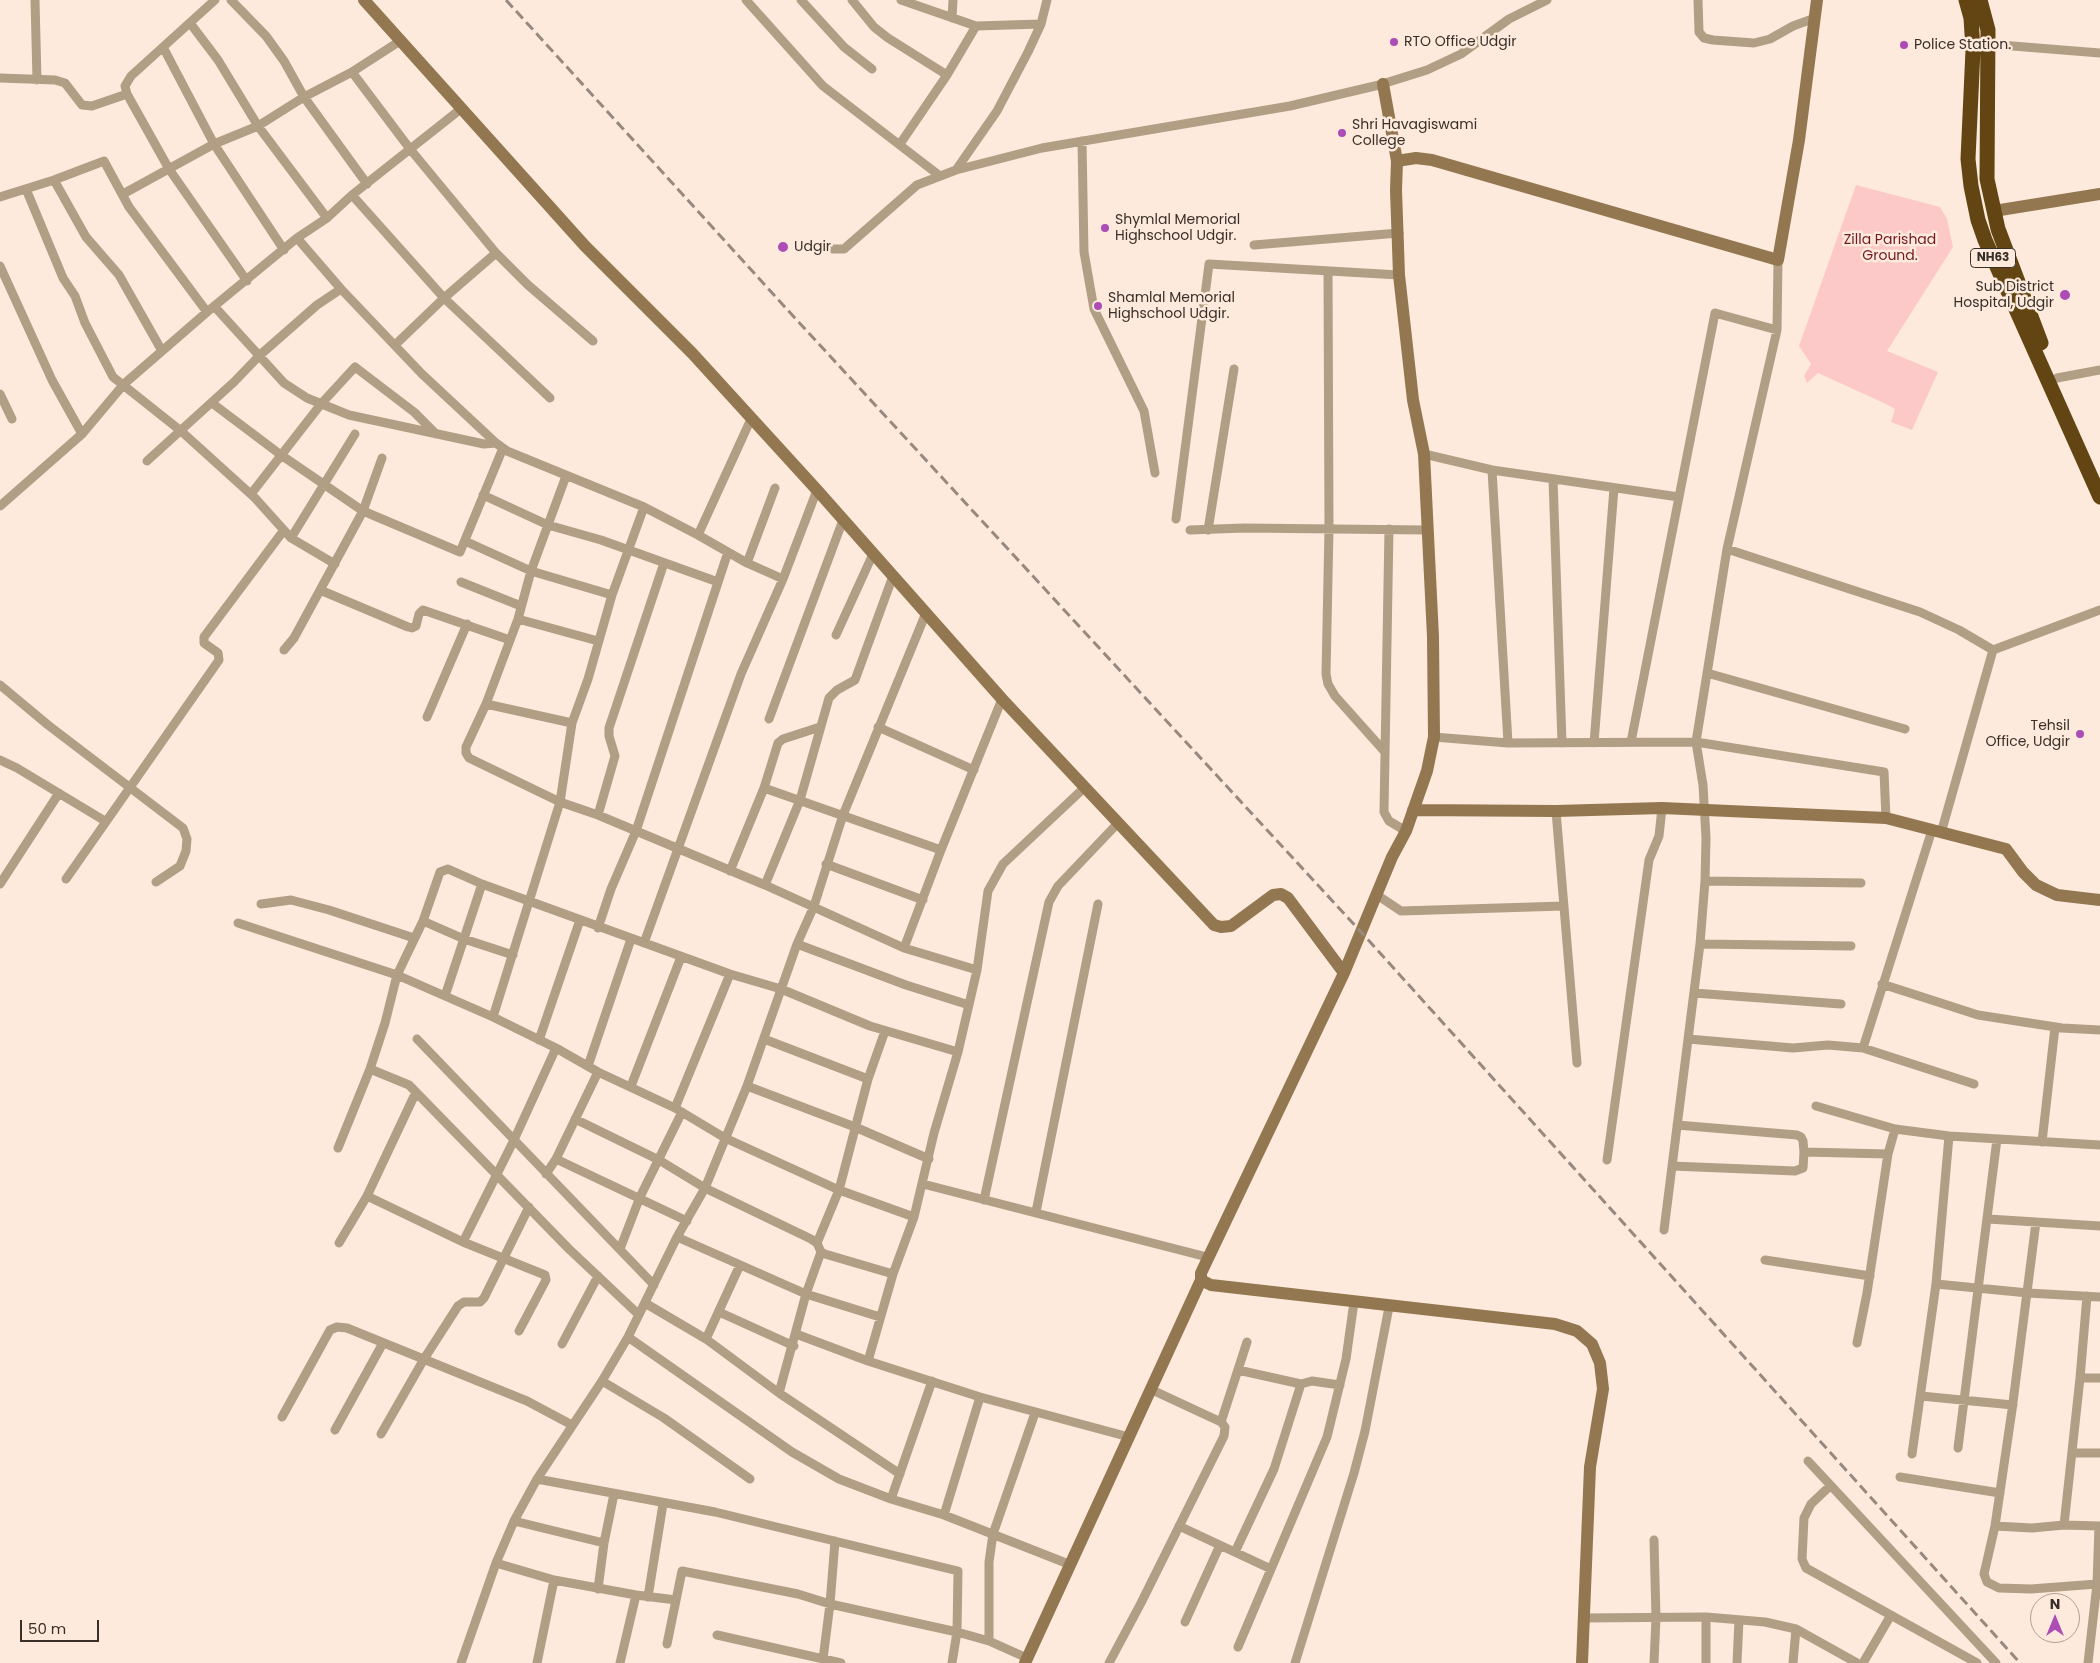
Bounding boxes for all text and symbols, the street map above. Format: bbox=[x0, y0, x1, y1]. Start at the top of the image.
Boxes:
place label: RTO Office Udgir bbox=[1404, 34, 1516, 50]
marker: RTO Office Udgir bbox=[1388, 36, 1400, 48]
place label: Police Station. bbox=[1914, 37, 2011, 53]
marker: Police Station. bbox=[1898, 39, 1910, 51]
place label: Shri Havagiswami College bbox=[1352, 117, 1477, 150]
marker: Shri Havagiswami College bbox=[1336, 127, 1348, 139]
place label: Shymlal Memorial Highschool Udgir. bbox=[1115, 212, 1240, 244]
marker: Shymlal Memorial Highschool Udgir. bbox=[1099, 222, 1111, 234]
park label: Zilla Parishad Ground. bbox=[1844, 232, 1936, 264]
place label: Udgir bbox=[794, 239, 831, 255]
marker: Udgir bbox=[776, 240, 790, 254]
road number: NH63 bbox=[1970, 248, 2016, 268]
place label: Sub District Hospital, Udgir bbox=[1954, 279, 2054, 312]
marker: Sub District Hospital, Udgir bbox=[2058, 288, 2072, 302]
place label: Shamlal Memorial Highschool Udgir. bbox=[1108, 290, 1235, 322]
marker: Shamlal Memorial Highschool Udgir. bbox=[1092, 300, 1104, 312]
place label: Tehsil Office, Udgir bbox=[1986, 718, 2070, 750]
marker: Tehsil Office, Udgir bbox=[2074, 728, 2086, 740]
north arrow bbox=[2030, 1593, 2080, 1643]
text: N bbox=[2050, 1594, 2060, 1614]
scale bar bbox=[22, 1610, 101, 1642]
text: 50 m bbox=[28, 1618, 66, 1639]

